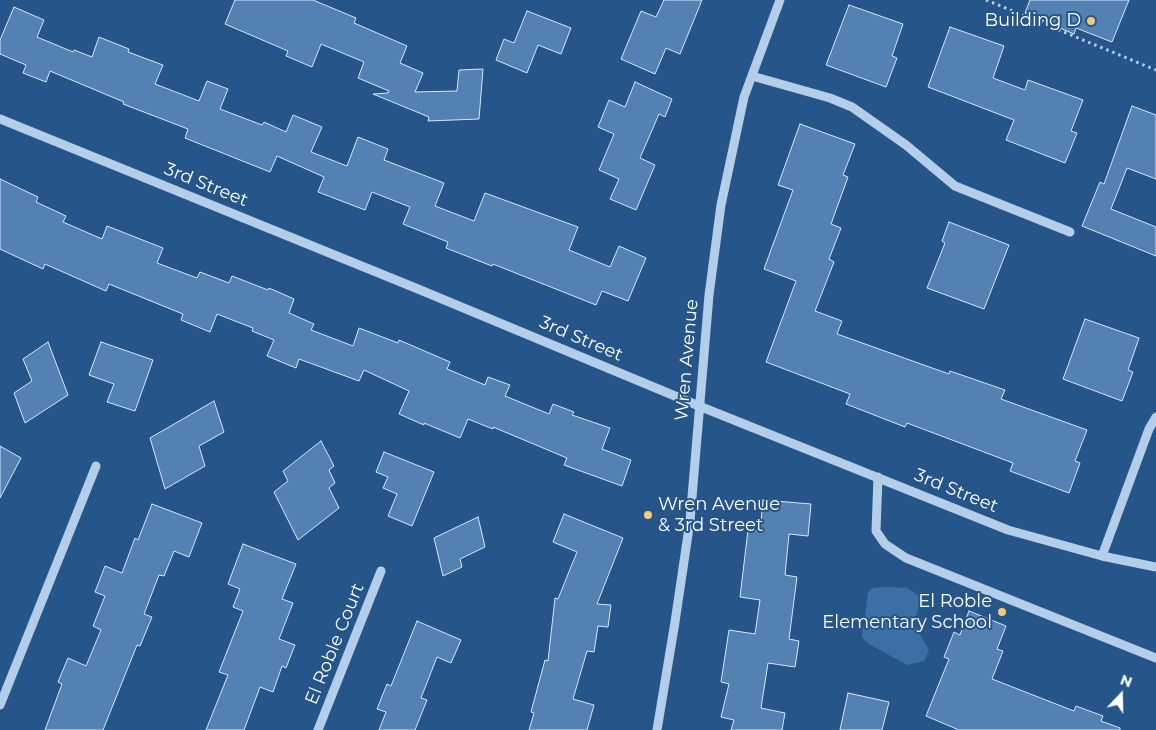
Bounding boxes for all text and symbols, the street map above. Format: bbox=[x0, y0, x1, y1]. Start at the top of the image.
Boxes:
place label: Building D bbox=[985, 10, 1081, 32]
marker: Building D bbox=[1085, 15, 1097, 27]
street label: 3rd Street bbox=[161, 158, 251, 212]
street label: Wren Avenue bbox=[671, 298, 703, 422]
street label: 3rd Street bbox=[536, 312, 626, 366]
street label: 3rd Street bbox=[911, 464, 1001, 518]
place label: Wren Avenue & 3rd Street bbox=[658, 494, 780, 536]
marker: Wren Avenue & 3rd Street bbox=[642, 509, 654, 521]
street label: El Roble Court bbox=[301, 580, 369, 708]
place label: El Roble Elementary School bbox=[822, 591, 992, 634]
marker: El Roble Elementary School bbox=[996, 606, 1008, 618]
north arrow bbox=[1096, 670, 1146, 720]
text: N bbox=[1118, 671, 1135, 691]

